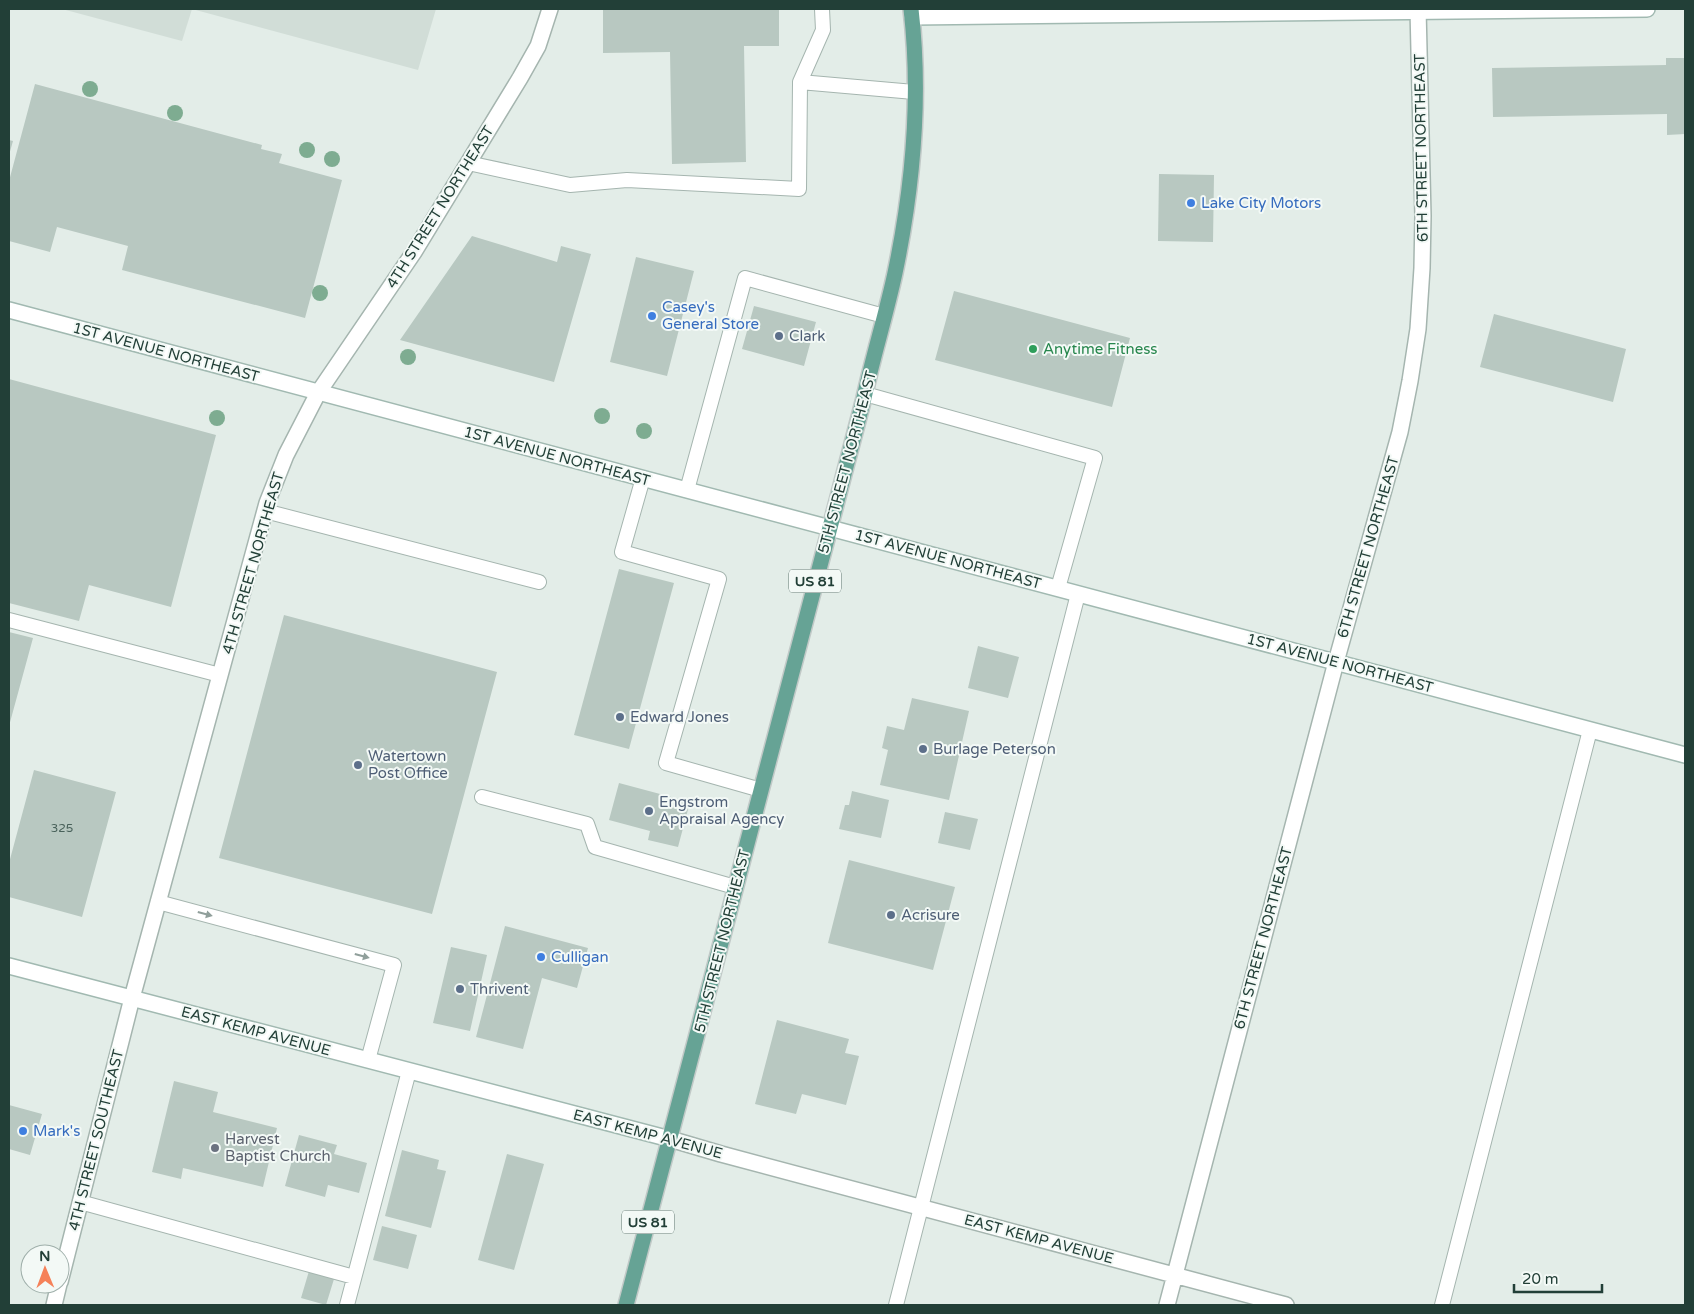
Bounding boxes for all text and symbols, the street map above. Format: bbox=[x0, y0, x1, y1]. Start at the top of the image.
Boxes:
street label: 6TH STREET NORTHEAST bbox=[1410, 54, 1432, 242]
street label: 4TH STREET NORTHEAST bbox=[382, 122, 498, 292]
place label: Lake City Motors bbox=[1201, 194, 1321, 212]
marker: Lake City Motors bbox=[1185, 197, 1197, 209]
place label: Casey's General Store bbox=[662, 298, 759, 333]
marker: Casey's General Store bbox=[646, 310, 658, 322]
street label: 1ST AVENUE NORTHEAST bbox=[71, 318, 261, 386]
place label: Clark bbox=[789, 327, 826, 345]
marker: Clark bbox=[773, 330, 785, 342]
place label: Anytime Fitness bbox=[1043, 340, 1158, 358]
marker: Anytime Fitness bbox=[1027, 343, 1039, 355]
street label: 5TH STREET NORTHEAST bbox=[814, 369, 880, 555]
street label: 1ST AVENUE NORTHEAST bbox=[462, 422, 652, 490]
street label: 6TH STREET NORTHEAST bbox=[1333, 454, 1403, 640]
street label: 4TH STREET NORTHEAST bbox=[218, 470, 288, 656]
street label: 1ST AVENUE NORTHEAST bbox=[853, 525, 1043, 593]
road number: US 81 bbox=[789, 570, 841, 592]
street label: 1ST AVENUE NORTHEAST bbox=[1245, 629, 1435, 697]
place label: Edward Jones bbox=[630, 708, 729, 726]
marker: Edward Jones bbox=[614, 711, 626, 723]
place label: Burlage Peterson bbox=[933, 740, 1056, 758]
marker: Burlage Peterson bbox=[917, 743, 929, 755]
place label: Watertown Post Office bbox=[368, 747, 448, 782]
marker: Watertown Post Office bbox=[352, 759, 364, 771]
place label: Engstrom Appraisal Agency bbox=[659, 793, 784, 828]
marker: Engstrom Appraisal Agency bbox=[643, 805, 655, 817]
house number: 325 bbox=[51, 821, 73, 835]
street label: 6TH STREET NORTHEAST bbox=[1230, 845, 1296, 1031]
street label: 5TH STREET NORTHEAST bbox=[690, 847, 754, 1035]
place label: Acrisure bbox=[901, 906, 960, 924]
marker: Acrisure bbox=[885, 909, 897, 921]
one-way arrow bbox=[198, 910, 213, 918]
place label: Culligan bbox=[551, 948, 609, 966]
marker: Culligan bbox=[535, 951, 547, 963]
one-way arrow bbox=[355, 952, 370, 960]
place label: Thrivent bbox=[470, 980, 529, 998]
marker: Thrivent bbox=[454, 983, 466, 995]
street label: EAST KEMP AVENUE bbox=[179, 1002, 333, 1060]
street label: 4TH STREET SOUTHEAST bbox=[65, 1047, 127, 1233]
street label: EAST KEMP AVENUE bbox=[571, 1105, 725, 1163]
place label: Mark's bbox=[33, 1122, 80, 1140]
marker: Mark's bbox=[17, 1125, 29, 1137]
place label: Harvest Baptist Church bbox=[225, 1130, 331, 1165]
marker: Harvest Baptist Church bbox=[209, 1142, 221, 1154]
road number: US 81 bbox=[622, 1210, 674, 1234]
street label: EAST KEMP AVENUE bbox=[962, 1210, 1116, 1268]
north arrow bbox=[20, 1244, 70, 1294]
text: N bbox=[39, 1248, 51, 1265]
scale bar bbox=[1514, 1262, 1602, 1294]
text: 20 m bbox=[1522, 1270, 1559, 1288]

